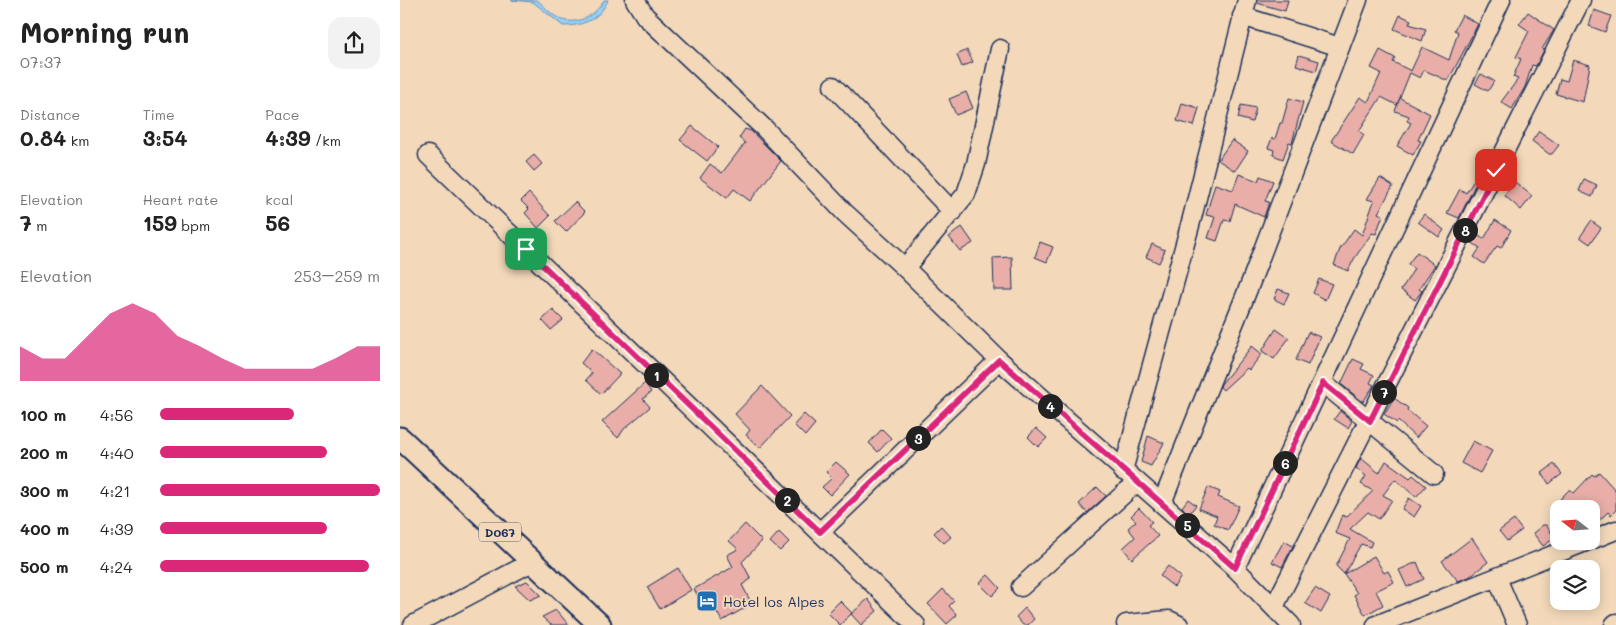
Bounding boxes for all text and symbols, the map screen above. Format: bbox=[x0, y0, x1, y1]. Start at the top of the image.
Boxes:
text: Morning run bbox=[20, 14, 189, 50]
button: share bbox=[328, 17, 380, 69]
text: 07:37 bbox=[20, 51, 62, 72]
text: Distance bbox=[20, 105, 80, 124]
text: Time bbox=[143, 105, 175, 124]
text: Pace bbox=[265, 105, 300, 124]
text: 0.84 bbox=[20, 124, 66, 151]
text: 3:54 bbox=[143, 124, 188, 151]
text: 4:39 bbox=[265, 124, 311, 151]
text: km bbox=[66, 131, 89, 150]
text: /km bbox=[311, 131, 341, 150]
pin bbox=[1475, 149, 1517, 191]
icon: check bbox=[1482, 156, 1510, 184]
text: Elevation bbox=[20, 190, 83, 209]
text: Heart rate bbox=[143, 190, 218, 209]
text: kcal bbox=[265, 190, 293, 209]
text: 7 bbox=[20, 209, 32, 236]
text: 159 bbox=[143, 209, 177, 236]
text: 56 bbox=[265, 209, 290, 236]
text: m bbox=[32, 216, 47, 235]
text: bpm bbox=[177, 216, 210, 235]
pin: 8 bbox=[1452, 218, 1478, 242]
text: 8 bbox=[1461, 221, 1470, 240]
pin bbox=[505, 228, 547, 270]
icon: arrive bbox=[512, 235, 540, 263]
text: Elevation bbox=[20, 265, 92, 286]
text: 253–259 m bbox=[294, 265, 380, 286]
pin: 1 bbox=[644, 362, 668, 388]
text: 1 bbox=[653, 366, 660, 385]
pin: 7 bbox=[1372, 380, 1396, 404]
text: 7 bbox=[1381, 383, 1388, 402]
pin: 4 bbox=[1038, 394, 1062, 418]
text: 4 bbox=[1046, 397, 1055, 416]
text: 100 m bbox=[20, 404, 66, 425]
text: 4:56 bbox=[100, 404, 133, 425]
pin: 3 bbox=[906, 426, 930, 450]
text: 3 bbox=[914, 429, 923, 448]
text: 200 m bbox=[20, 442, 68, 463]
text: 4:40 bbox=[100, 442, 134, 463]
pin: 6 bbox=[1272, 450, 1298, 476]
text: 6 bbox=[1281, 454, 1290, 473]
text: 300 m bbox=[20, 480, 69, 501]
text: 4:21 bbox=[100, 480, 130, 501]
pin: 2 bbox=[774, 488, 800, 512]
text: 2 bbox=[784, 491, 791, 510]
north arrow bbox=[1550, 500, 1600, 550]
map controls bbox=[1550, 500, 1600, 610]
pin: 5 bbox=[1174, 512, 1200, 538]
text: 5 bbox=[1183, 516, 1192, 535]
text: 400 m bbox=[20, 518, 69, 539]
text: 4:39 bbox=[100, 518, 133, 539]
road number: D067 bbox=[479, 522, 521, 542]
text: 500 m bbox=[20, 556, 68, 577]
text: 4:24 bbox=[100, 556, 133, 577]
button: layers bbox=[1550, 560, 1600, 610]
hotel icon: Hotel los Alpes bbox=[695, 589, 719, 613]
place label: Hotel los Alpes bbox=[723, 592, 825, 611]

